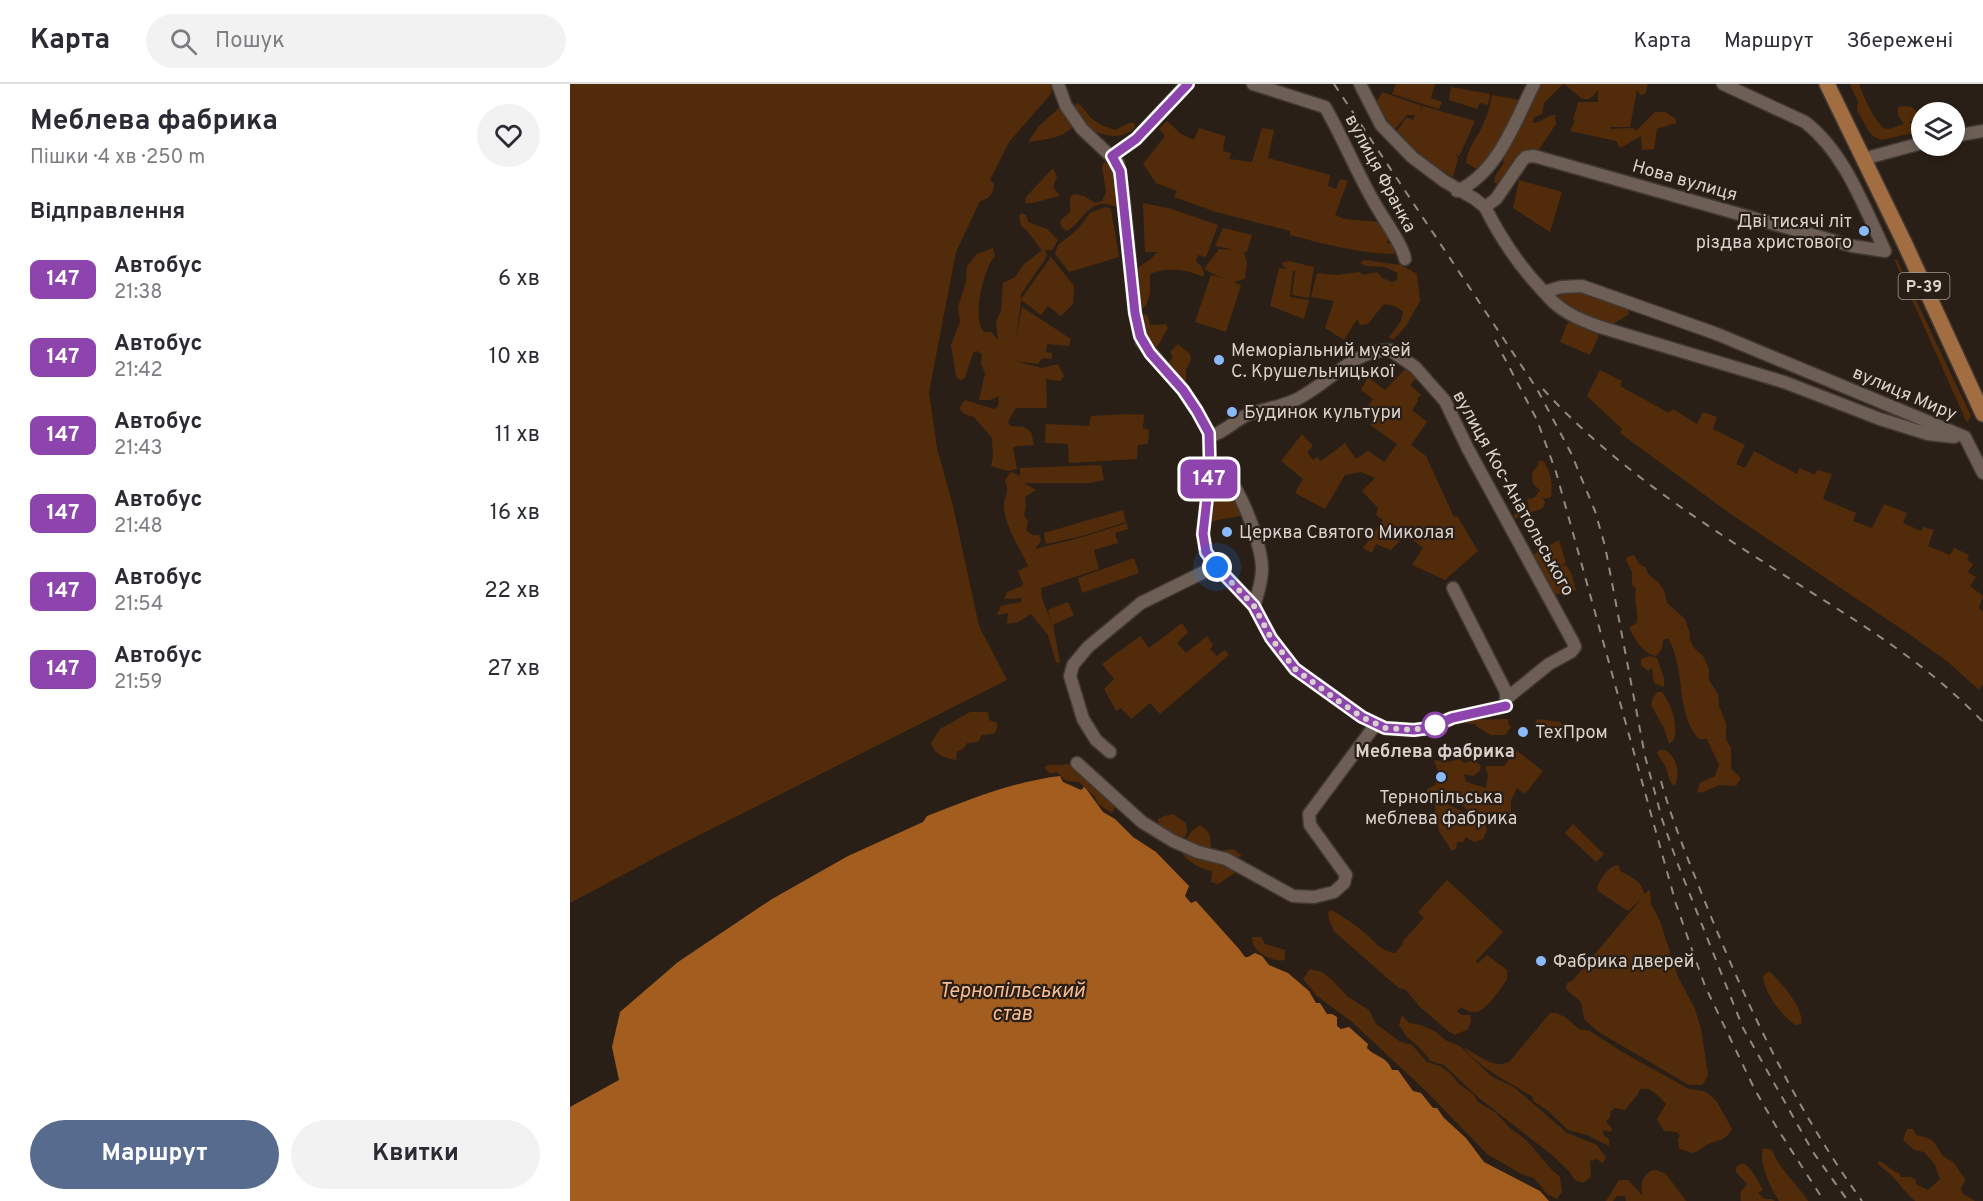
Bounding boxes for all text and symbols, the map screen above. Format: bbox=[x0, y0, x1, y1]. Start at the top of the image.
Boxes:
search box bbox=[146, 14, 566, 68]
text: Карта bbox=[30, 23, 110, 59]
icon: search bbox=[167, 25, 200, 58]
text: Пошук bbox=[215, 28, 285, 55]
text: Карта bbox=[1634, 28, 1691, 55]
text: Маршрут bbox=[1724, 28, 1813, 55]
text: Збережені bbox=[1846, 28, 1953, 55]
map controls bbox=[1911, 102, 1965, 156]
button: layers bbox=[1911, 102, 1965, 156]
text: Меблева фабрика bbox=[30, 104, 278, 140]
button: heart bbox=[477, 104, 540, 167]
street label: вулиця Франка bbox=[1339, 111, 1420, 237]
text: Пішки · 4 хв · 250 m bbox=[30, 145, 205, 171]
street label: Нова вулиця bbox=[1629, 155, 1740, 207]
text: Відправлення bbox=[30, 199, 185, 226]
place label: Дві тисячі літ різдва христового bbox=[1696, 211, 1852, 255]
marker: Дві тисячі літ різдва христового bbox=[1857, 224, 1871, 238]
text: Автобус bbox=[114, 253, 202, 280]
text: 147 bbox=[46, 266, 80, 293]
text: 6 хв bbox=[498, 266, 540, 293]
road number: Р-39 bbox=[1898, 273, 1950, 299]
text: 21:38 bbox=[114, 280, 162, 306]
text: Автобус bbox=[114, 331, 202, 358]
place label: Меморіальний музей С. Крушельницької bbox=[1231, 340, 1411, 384]
text: 147 bbox=[46, 344, 80, 371]
text: 10 хв bbox=[489, 344, 540, 371]
marker: Меморіальний музей С. Крушельницької bbox=[1212, 353, 1226, 367]
text: 21:42 bbox=[114, 358, 163, 384]
street label: вулиця Миру bbox=[1849, 362, 1960, 427]
street label: вулиця Кос-Анатольського bbox=[1447, 387, 1579, 601]
place label: Будинок культури bbox=[1244, 402, 1401, 425]
marker: Будинок культури bbox=[1225, 405, 1239, 419]
text: Автобус bbox=[114, 409, 202, 436]
text: 147 bbox=[46, 422, 80, 449]
text: 11 хв bbox=[495, 422, 540, 449]
text: 21:43 bbox=[114, 436, 163, 462]
line badge: 147 bbox=[1174, 460, 1244, 498]
text: 147 bbox=[1192, 466, 1226, 493]
text: Автобус bbox=[114, 487, 202, 514]
text: 147 bbox=[46, 500, 80, 527]
text: 16 хв bbox=[490, 500, 540, 527]
text: 21:48 bbox=[114, 514, 163, 540]
place label: Церква Святого Миколая bbox=[1239, 522, 1454, 545]
marker: Церква Святого Миколая bbox=[1220, 525, 1234, 539]
your location bbox=[1202, 552, 1232, 582]
text: Автобус bbox=[114, 565, 202, 592]
text: 147 bbox=[46, 578, 80, 605]
text: 22 хв bbox=[484, 578, 540, 605]
text: 21:54 bbox=[114, 592, 163, 618]
text: Автобус bbox=[114, 643, 202, 670]
text: 147 bbox=[46, 656, 80, 683]
text: 27 хв bbox=[487, 656, 540, 683]
text: 21:59 bbox=[114, 670, 162, 696]
marker: Меблева фабрика bbox=[1422, 712, 1448, 738]
place label: ТехПром bbox=[1535, 722, 1608, 745]
marker: ТехПром bbox=[1516, 725, 1530, 739]
place label: Меблева фабрика bbox=[1355, 741, 1515, 764]
marker: Тернопільська меблева фабрика bbox=[1434, 770, 1448, 784]
place label: Тернопільська меблева фабрика bbox=[1365, 787, 1517, 831]
place label: Фабрика дверей bbox=[1553, 951, 1694, 974]
marker: Фабрика дверей bbox=[1534, 954, 1548, 968]
water label: Тернопільський став bbox=[939, 979, 1086, 1028]
button: Маршрут bbox=[30, 1120, 279, 1189]
button: Квитки bbox=[291, 1120, 540, 1189]

